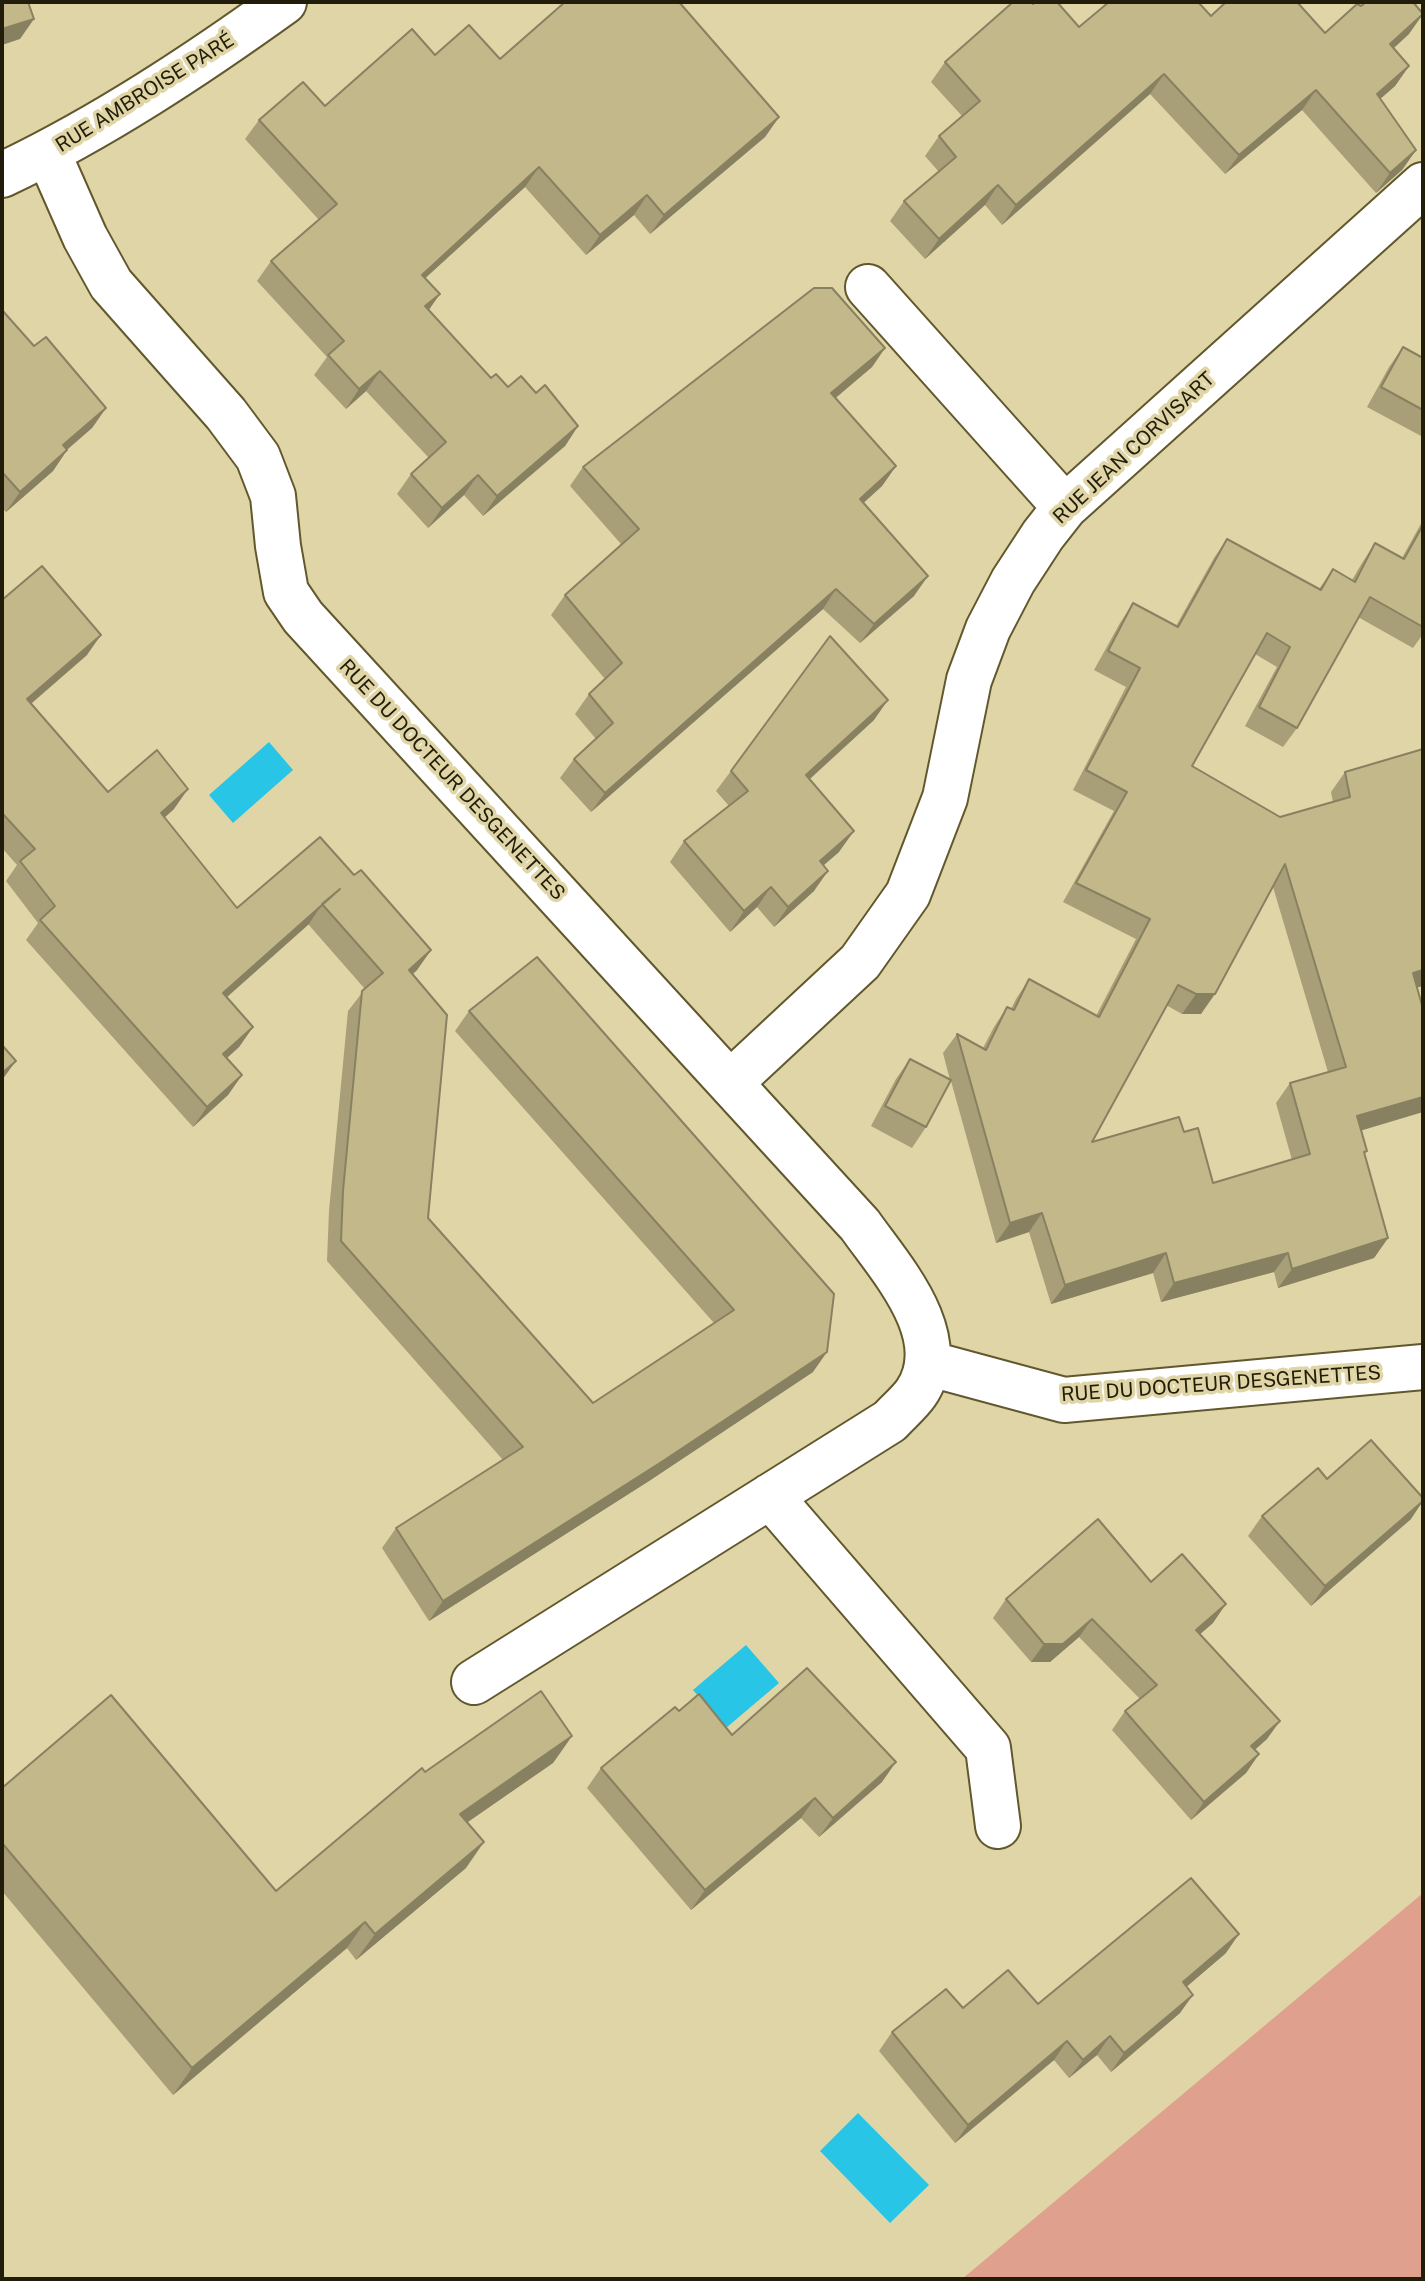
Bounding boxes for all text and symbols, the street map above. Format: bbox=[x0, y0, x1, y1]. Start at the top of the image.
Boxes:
street label: RUE AMBROISE PARÉ bbox=[51, 28, 239, 158]
street label: RUE JEAN CORVISART bbox=[1048, 367, 1220, 529]
street label: RUE DU DOCTEUR DESGENETTES bbox=[334, 655, 570, 905]
street label: RUE DU DOCTEUR DESGENETTES bbox=[1060, 1361, 1382, 1407]

